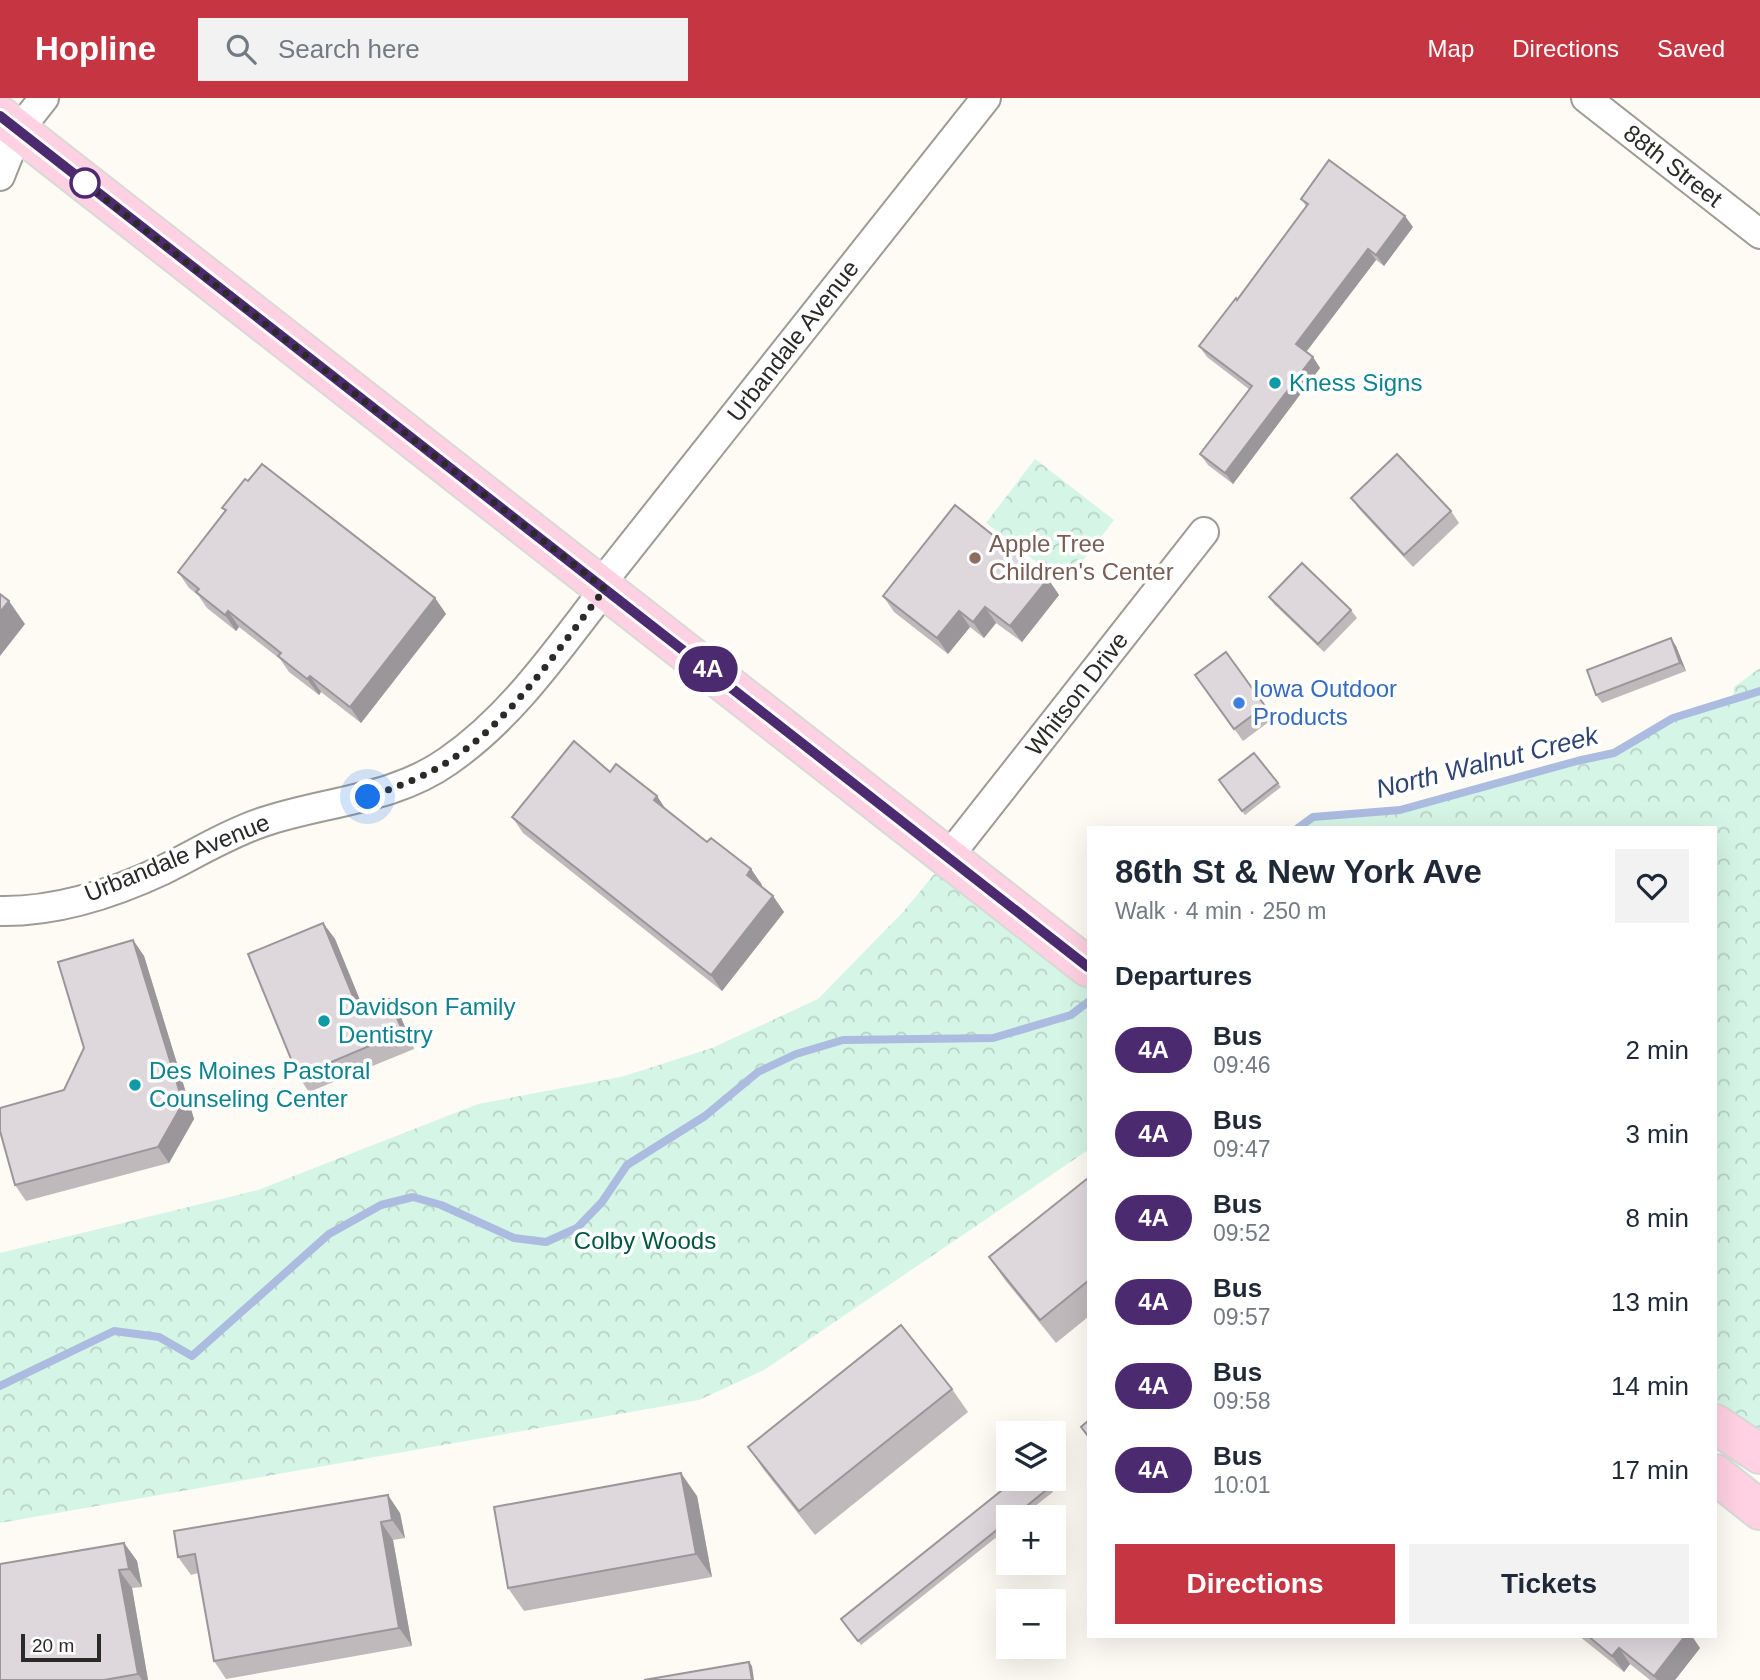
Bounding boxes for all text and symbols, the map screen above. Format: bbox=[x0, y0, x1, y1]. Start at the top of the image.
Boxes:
search box bbox=[198, 18, 688, 81]
text: Hopline bbox=[35, 30, 156, 67]
icon: search bbox=[222, 30, 260, 68]
text: Search here bbox=[278, 34, 420, 64]
text: Map bbox=[1428, 35, 1474, 62]
text: Directions bbox=[1512, 35, 1619, 62]
text: Saved bbox=[1657, 35, 1725, 62]
street label: 88th Street bbox=[1619, 119, 1728, 213]
unlabelled marker bbox=[70, 168, 100, 198]
street label: Urbandale Avenue bbox=[721, 255, 864, 427]
place label: Kness Signs bbox=[1289, 369, 1422, 396]
marker: Kness Signs bbox=[1267, 375, 1283, 391]
place label: Apple Tree Children's Center bbox=[989, 530, 1174, 585]
marker: Apple Tree Children's Center bbox=[967, 550, 983, 566]
street label: Whitson Drive bbox=[1020, 627, 1133, 761]
line badge: 4A bbox=[676, 646, 740, 692]
text: 4A bbox=[693, 655, 723, 682]
place label: Iowa Outdoor Products bbox=[1253, 675, 1397, 730]
marker: Iowa Outdoor Products bbox=[1231, 695, 1247, 711]
water label: North Walnut Creek bbox=[1373, 719, 1603, 804]
your location bbox=[350, 779, 385, 814]
street label: Urbandale Avenue bbox=[80, 808, 273, 907]
button: heart bbox=[1615, 849, 1689, 923]
text: 86th St & New York Ave bbox=[1115, 853, 1482, 890]
text: Walk · 4 min · 250 m bbox=[1115, 898, 1326, 924]
text: Departures bbox=[1115, 961, 1252, 991]
place label: Davidson Family Dentistry bbox=[338, 993, 515, 1048]
marker: Davidson Family Dentistry bbox=[316, 1013, 332, 1029]
text: Bus bbox=[1213, 1021, 1262, 1051]
text: 2 min bbox=[1625, 1035, 1689, 1065]
text: 4A bbox=[1138, 1036, 1169, 1063]
text: 09:46 bbox=[1213, 1052, 1271, 1078]
place label: Des Moines Pastoral Counseling Center bbox=[149, 1057, 370, 1112]
marker: Des Moines Pastoral Counseling Center bbox=[127, 1077, 143, 1093]
text: Bus bbox=[1213, 1105, 1262, 1135]
text: 3 min bbox=[1625, 1119, 1689, 1149]
text: 4A bbox=[1138, 1120, 1169, 1147]
text: 09:47 bbox=[1213, 1136, 1271, 1162]
text: Bus bbox=[1213, 1189, 1262, 1219]
text: 8 min bbox=[1625, 1203, 1689, 1233]
text: 4A bbox=[1138, 1204, 1169, 1231]
text: 09:52 bbox=[1213, 1220, 1271, 1246]
park label: Colby Woods bbox=[574, 1227, 716, 1254]
text: Bus bbox=[1213, 1273, 1262, 1303]
text: 13 min bbox=[1611, 1287, 1689, 1317]
text: 4A bbox=[1138, 1288, 1169, 1315]
text: 09:57 bbox=[1213, 1304, 1271, 1330]
text: Bus bbox=[1213, 1357, 1262, 1387]
text: 14 min bbox=[1611, 1371, 1689, 1401]
text: 4A bbox=[1138, 1372, 1169, 1399]
text: 09:58 bbox=[1213, 1388, 1271, 1414]
map controls bbox=[996, 1421, 1066, 1659]
button: layers bbox=[996, 1421, 1066, 1491]
text: Bus bbox=[1213, 1441, 1262, 1471]
text: 17 min bbox=[1611, 1455, 1689, 1485]
text: 4A bbox=[1138, 1456, 1169, 1483]
text: 10:01 bbox=[1213, 1472, 1271, 1498]
button: + bbox=[996, 1505, 1066, 1575]
button: Directions bbox=[1115, 1544, 1395, 1624]
button: Tickets bbox=[1409, 1544, 1689, 1624]
button: − bbox=[996, 1589, 1066, 1659]
scale bar bbox=[21, 1631, 102, 1663]
text: 20 m bbox=[32, 1635, 74, 1656]

